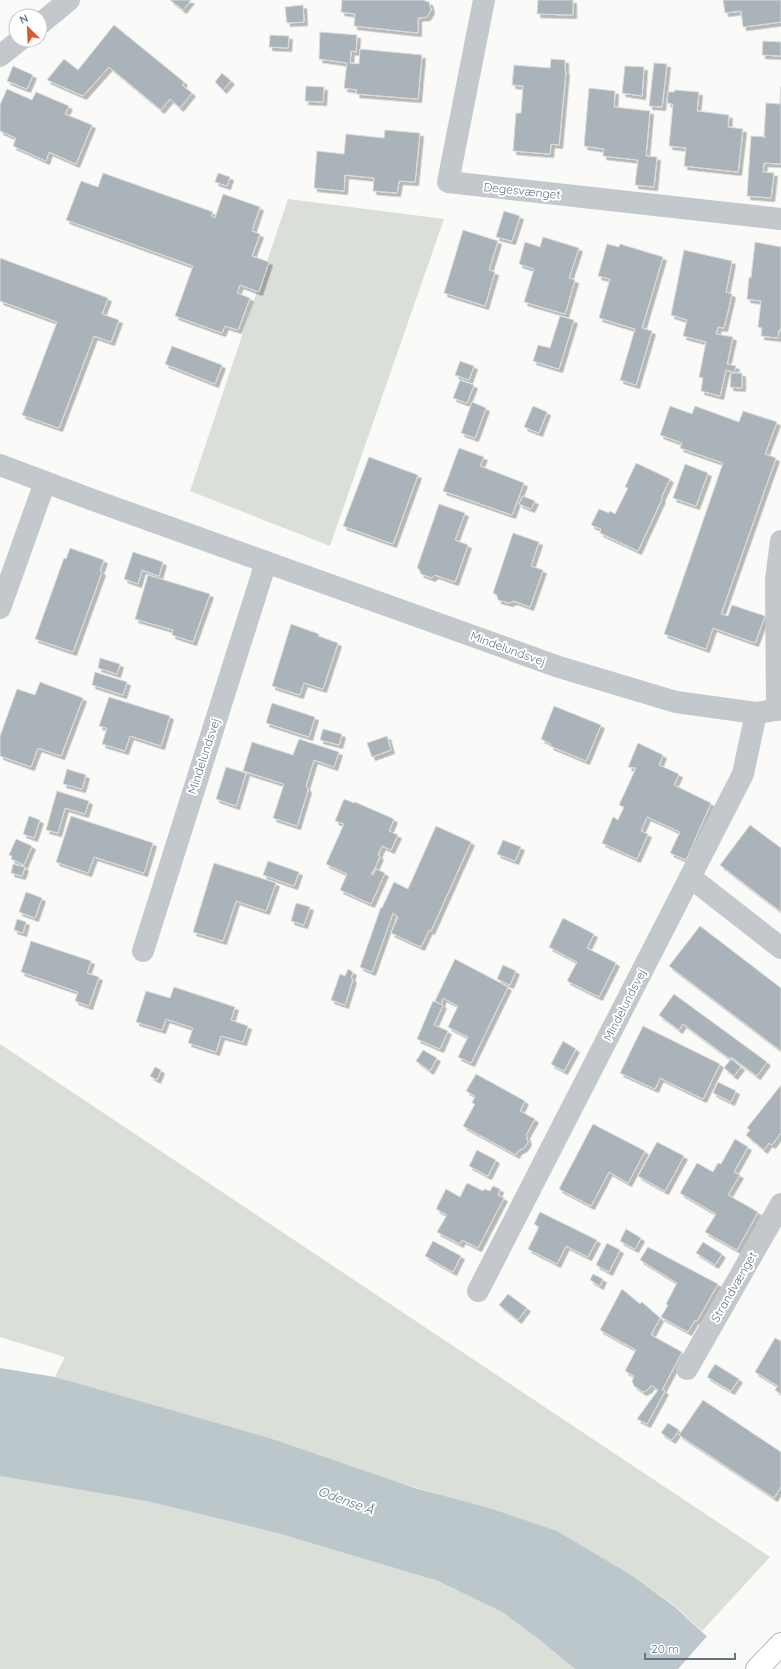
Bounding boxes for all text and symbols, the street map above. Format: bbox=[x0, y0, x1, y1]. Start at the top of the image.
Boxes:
north arrow bbox=[8, 8, 48, 48]
text: N bbox=[17, 11, 30, 27]
street label: Degesvænget bbox=[483, 179, 561, 202]
street label: Mindelundsvej bbox=[468, 628, 548, 669]
street label: Mindelundsvej bbox=[184, 716, 223, 796]
street label: Mindelundsvej bbox=[600, 966, 649, 1043]
street label: Strandvænget bbox=[707, 1249, 760, 1325]
water label: Odense Å bbox=[316, 1483, 377, 1518]
scale bar bbox=[645, 1635, 735, 1661]
text: 20 m bbox=[651, 1641, 679, 1656]

